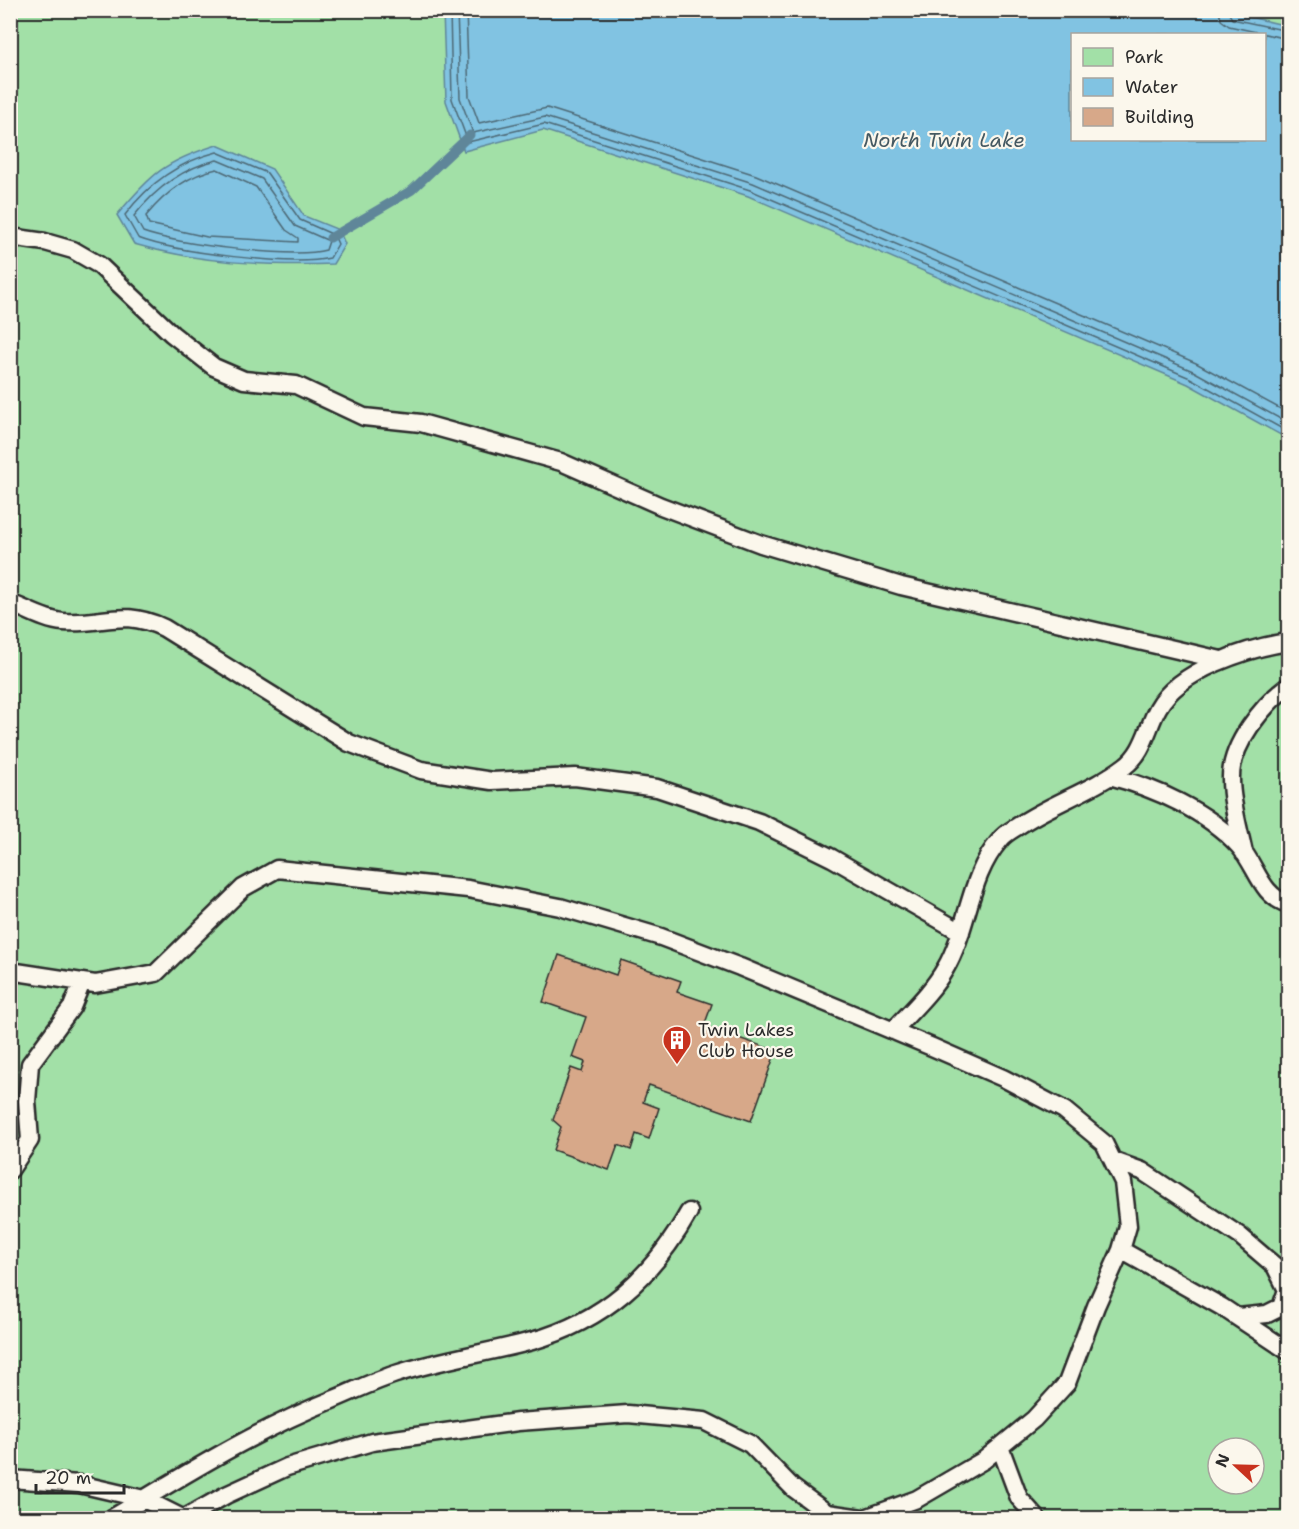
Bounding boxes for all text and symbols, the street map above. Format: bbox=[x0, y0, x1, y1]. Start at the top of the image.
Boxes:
legend bbox=[1071, 33, 1266, 141]
text: Park bbox=[1125, 45, 1164, 69]
text: Water bbox=[1125, 75, 1178, 99]
text: Building bbox=[1125, 105, 1194, 129]
water label: North Twin Lake bbox=[863, 127, 1025, 153]
place label: Twin Lakes Club House bbox=[698, 1018, 794, 1063]
building icon: Twin Lakes Club House bbox=[661, 1024, 693, 1066]
north arrow bbox=[1206, 1436, 1266, 1496]
text: N bbox=[1210, 1451, 1235, 1470]
scale bar bbox=[36, 1457, 124, 1495]
text: 20 m bbox=[45, 1466, 91, 1490]

